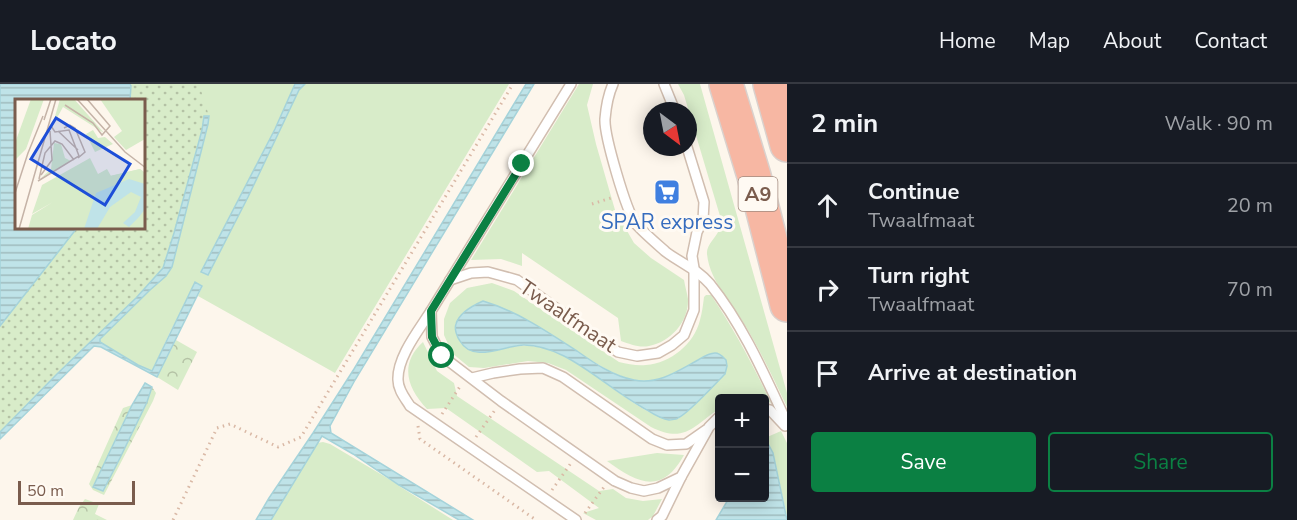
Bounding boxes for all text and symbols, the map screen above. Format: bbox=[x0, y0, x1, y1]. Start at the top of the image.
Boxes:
text: Locato bbox=[30, 22, 117, 60]
text: Home bbox=[939, 27, 996, 55]
text: Map bbox=[1029, 27, 1070, 55]
text: About bbox=[1103, 27, 1161, 55]
text: Contact bbox=[1194, 27, 1267, 55]
inset map bbox=[15, 99, 146, 230]
north arrow bbox=[643, 102, 697, 156]
text: 2 min bbox=[811, 106, 878, 141]
text: Walk · 90 m bbox=[1165, 110, 1273, 137]
route end bbox=[508, 150, 534, 176]
supermarket icon: SPAR express bbox=[652, 177, 682, 207]
road number: A9 bbox=[738, 177, 777, 211]
text: Continue bbox=[868, 177, 959, 207]
icon: ahead bbox=[811, 189, 844, 222]
text: 20 m bbox=[1227, 192, 1273, 219]
text: Twaalfmaat bbox=[868, 207, 974, 234]
place label: SPAR express bbox=[601, 208, 733, 236]
text: Turn right bbox=[868, 261, 969, 291]
street label: Twaalfmaat bbox=[514, 273, 623, 359]
icon: right bbox=[811, 273, 844, 306]
text: 70 m bbox=[1227, 276, 1273, 303]
text: Twaalfmaat bbox=[868, 291, 974, 318]
route start bbox=[428, 342, 454, 368]
icon: arrive bbox=[811, 357, 844, 390]
text: Arrive at destination bbox=[868, 358, 1077, 388]
map controls bbox=[715, 394, 769, 502]
button: + bbox=[715, 394, 769, 448]
button: Save bbox=[811, 432, 1036, 492]
button: Share bbox=[1048, 432, 1273, 492]
button: − bbox=[715, 448, 769, 502]
scale bar bbox=[18, 478, 135, 506]
text: 50 m bbox=[27, 480, 64, 502]

